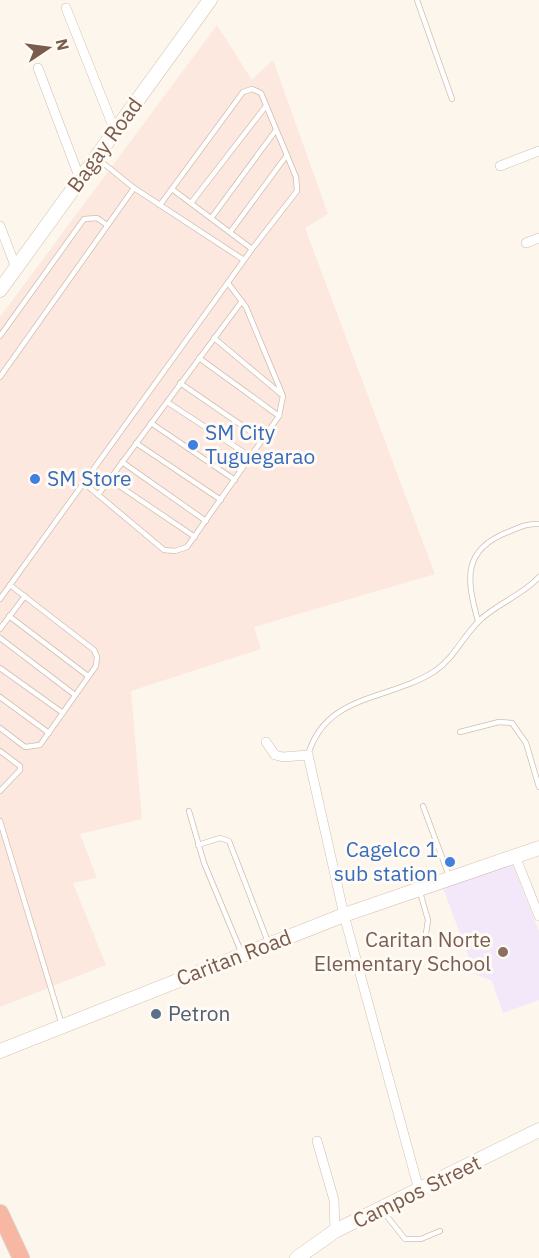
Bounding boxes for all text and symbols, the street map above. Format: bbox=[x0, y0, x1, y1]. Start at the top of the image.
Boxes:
north arrow bbox=[18, 18, 78, 78]
text: N bbox=[52, 37, 74, 53]
street label: Bagay Road bbox=[60, 91, 148, 197]
place label: SM City Tuguegarao bbox=[205, 418, 315, 470]
marker: SM City Tuguegarao bbox=[186, 438, 200, 452]
place label: SM Store bbox=[47, 464, 132, 492]
marker: SM Store bbox=[28, 472, 42, 486]
place label: Cagelco 1 sub station bbox=[334, 835, 438, 887]
marker: Cagelco 1 sub station bbox=[443, 855, 457, 869]
street label: Caritan Road bbox=[172, 922, 295, 992]
place label: Caritan Norte Elementary School bbox=[314, 925, 491, 977]
marker: Caritan Norte Elementary School bbox=[496, 945, 510, 959]
place label: Petron bbox=[168, 999, 231, 1027]
marker: Petron bbox=[149, 1007, 163, 1021]
street label: Campos Street bbox=[348, 1148, 485, 1234]

